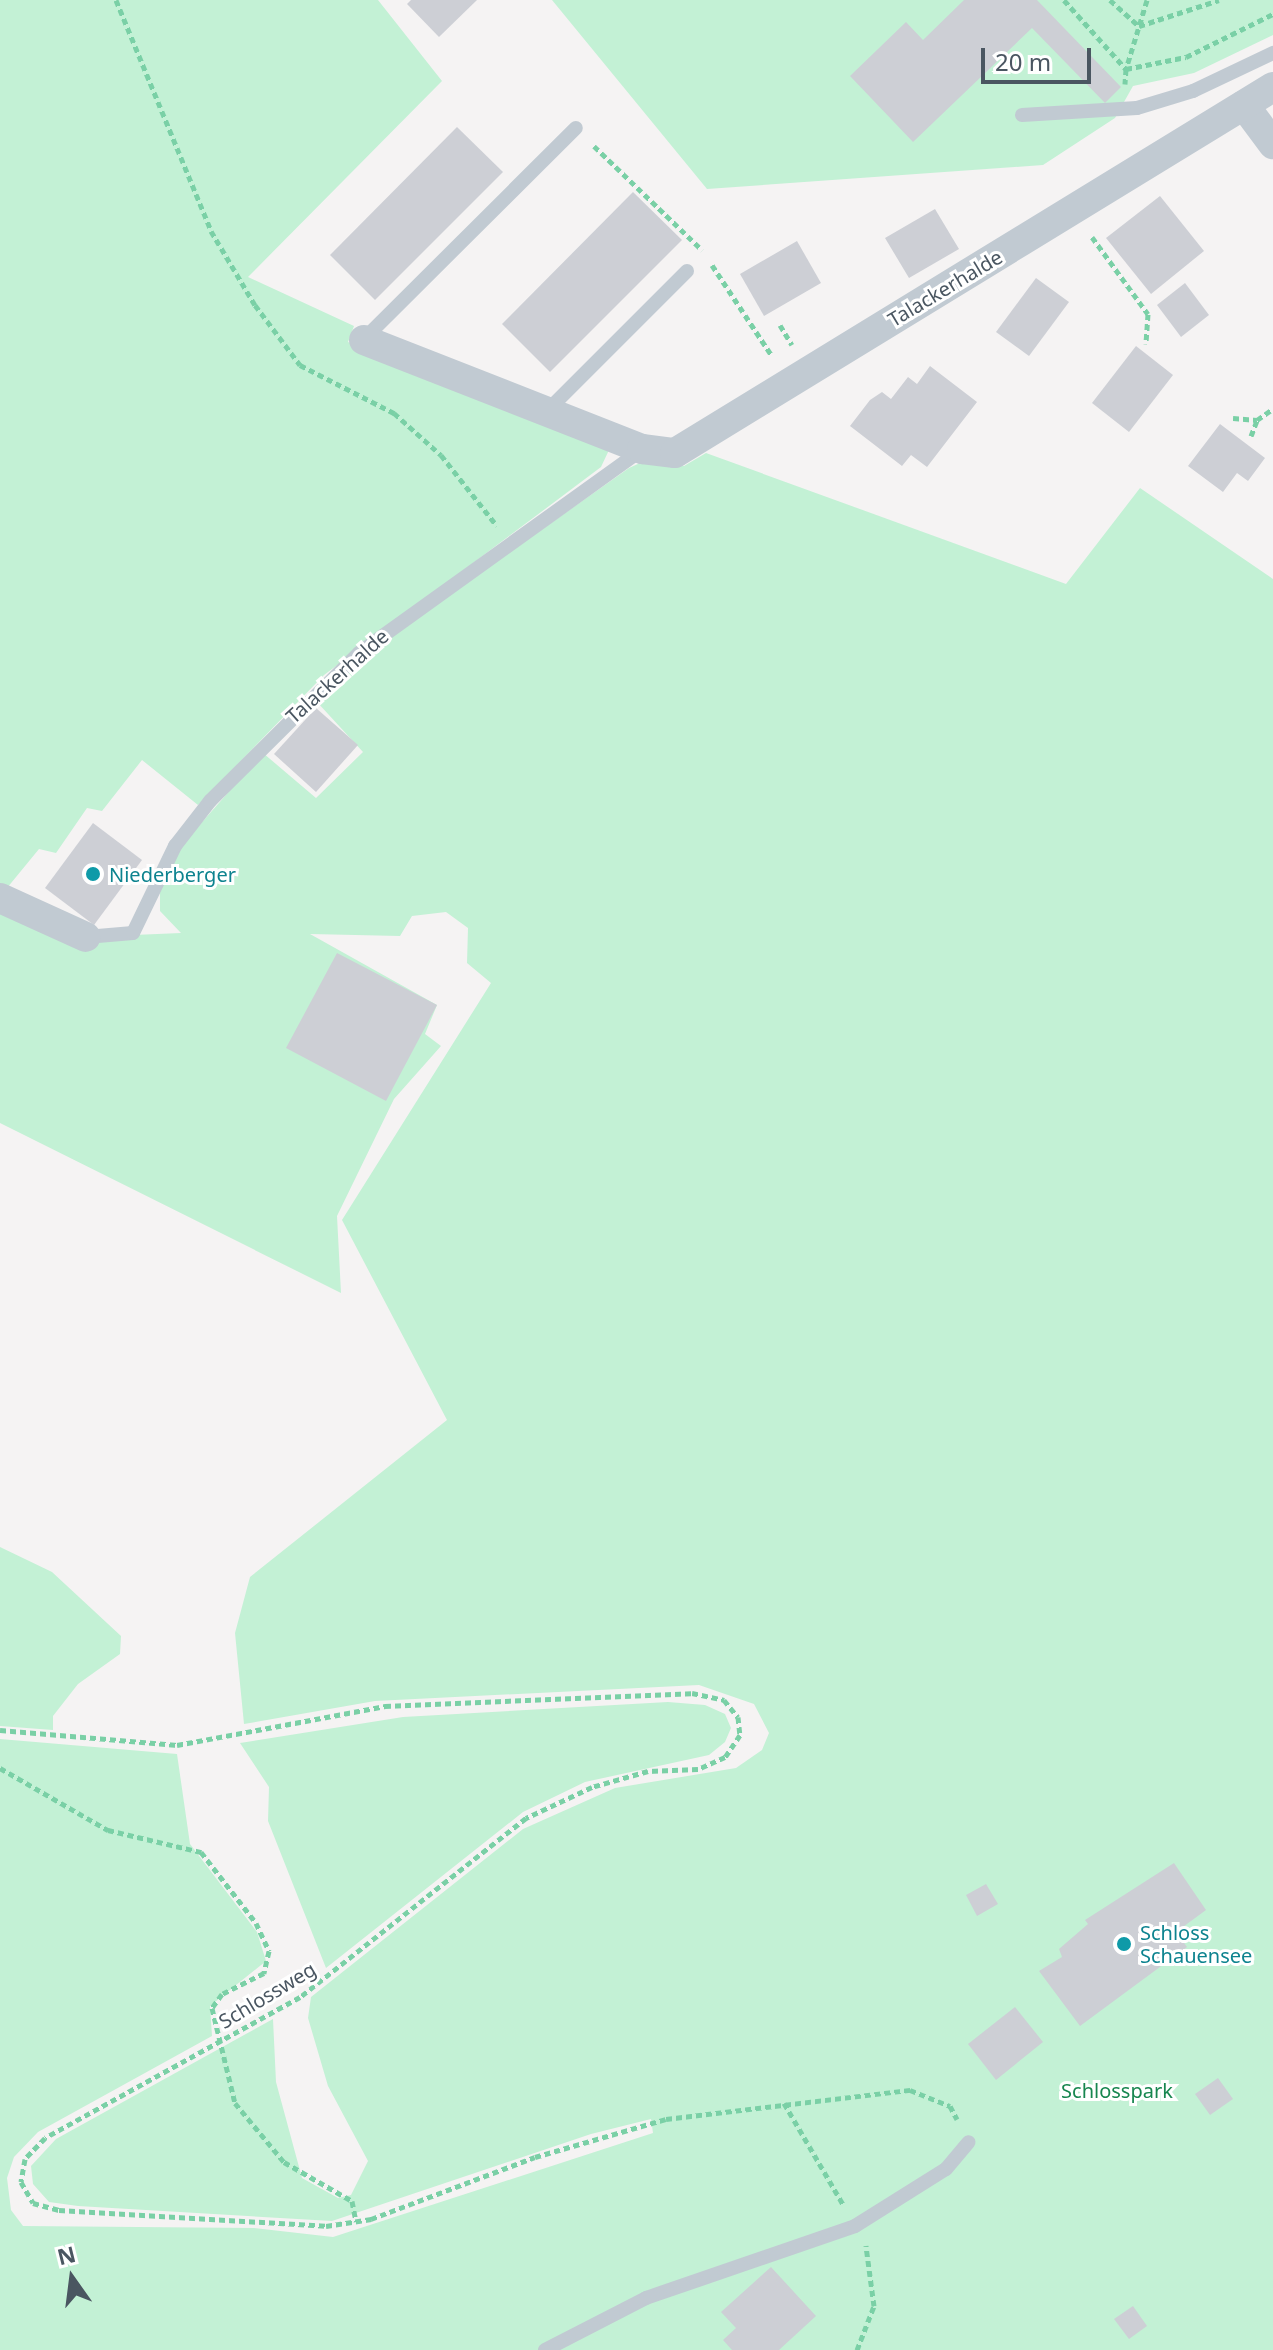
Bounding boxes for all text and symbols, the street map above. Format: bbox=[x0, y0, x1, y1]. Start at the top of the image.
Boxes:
scale bar bbox=[985, 32, 1095, 82]
text: 20 m bbox=[995, 45, 1051, 78]
street label: Talackerhalde bbox=[883, 244, 1007, 332]
street label: Talackerhalde bbox=[281, 624, 393, 728]
place label: Niederberger bbox=[109, 862, 236, 886]
marker: Niederberger bbox=[84, 865, 102, 883]
place label: Schloss Schauensee bbox=[1140, 1920, 1252, 1967]
marker: Schloss Schauensee bbox=[1115, 1935, 1133, 1953]
street label: Schlossweg bbox=[214, 1957, 320, 2033]
park label: Schlosspark bbox=[1061, 2078, 1173, 2102]
north arrow bbox=[32, 2238, 112, 2318]
text: N bbox=[54, 2238, 78, 2271]

